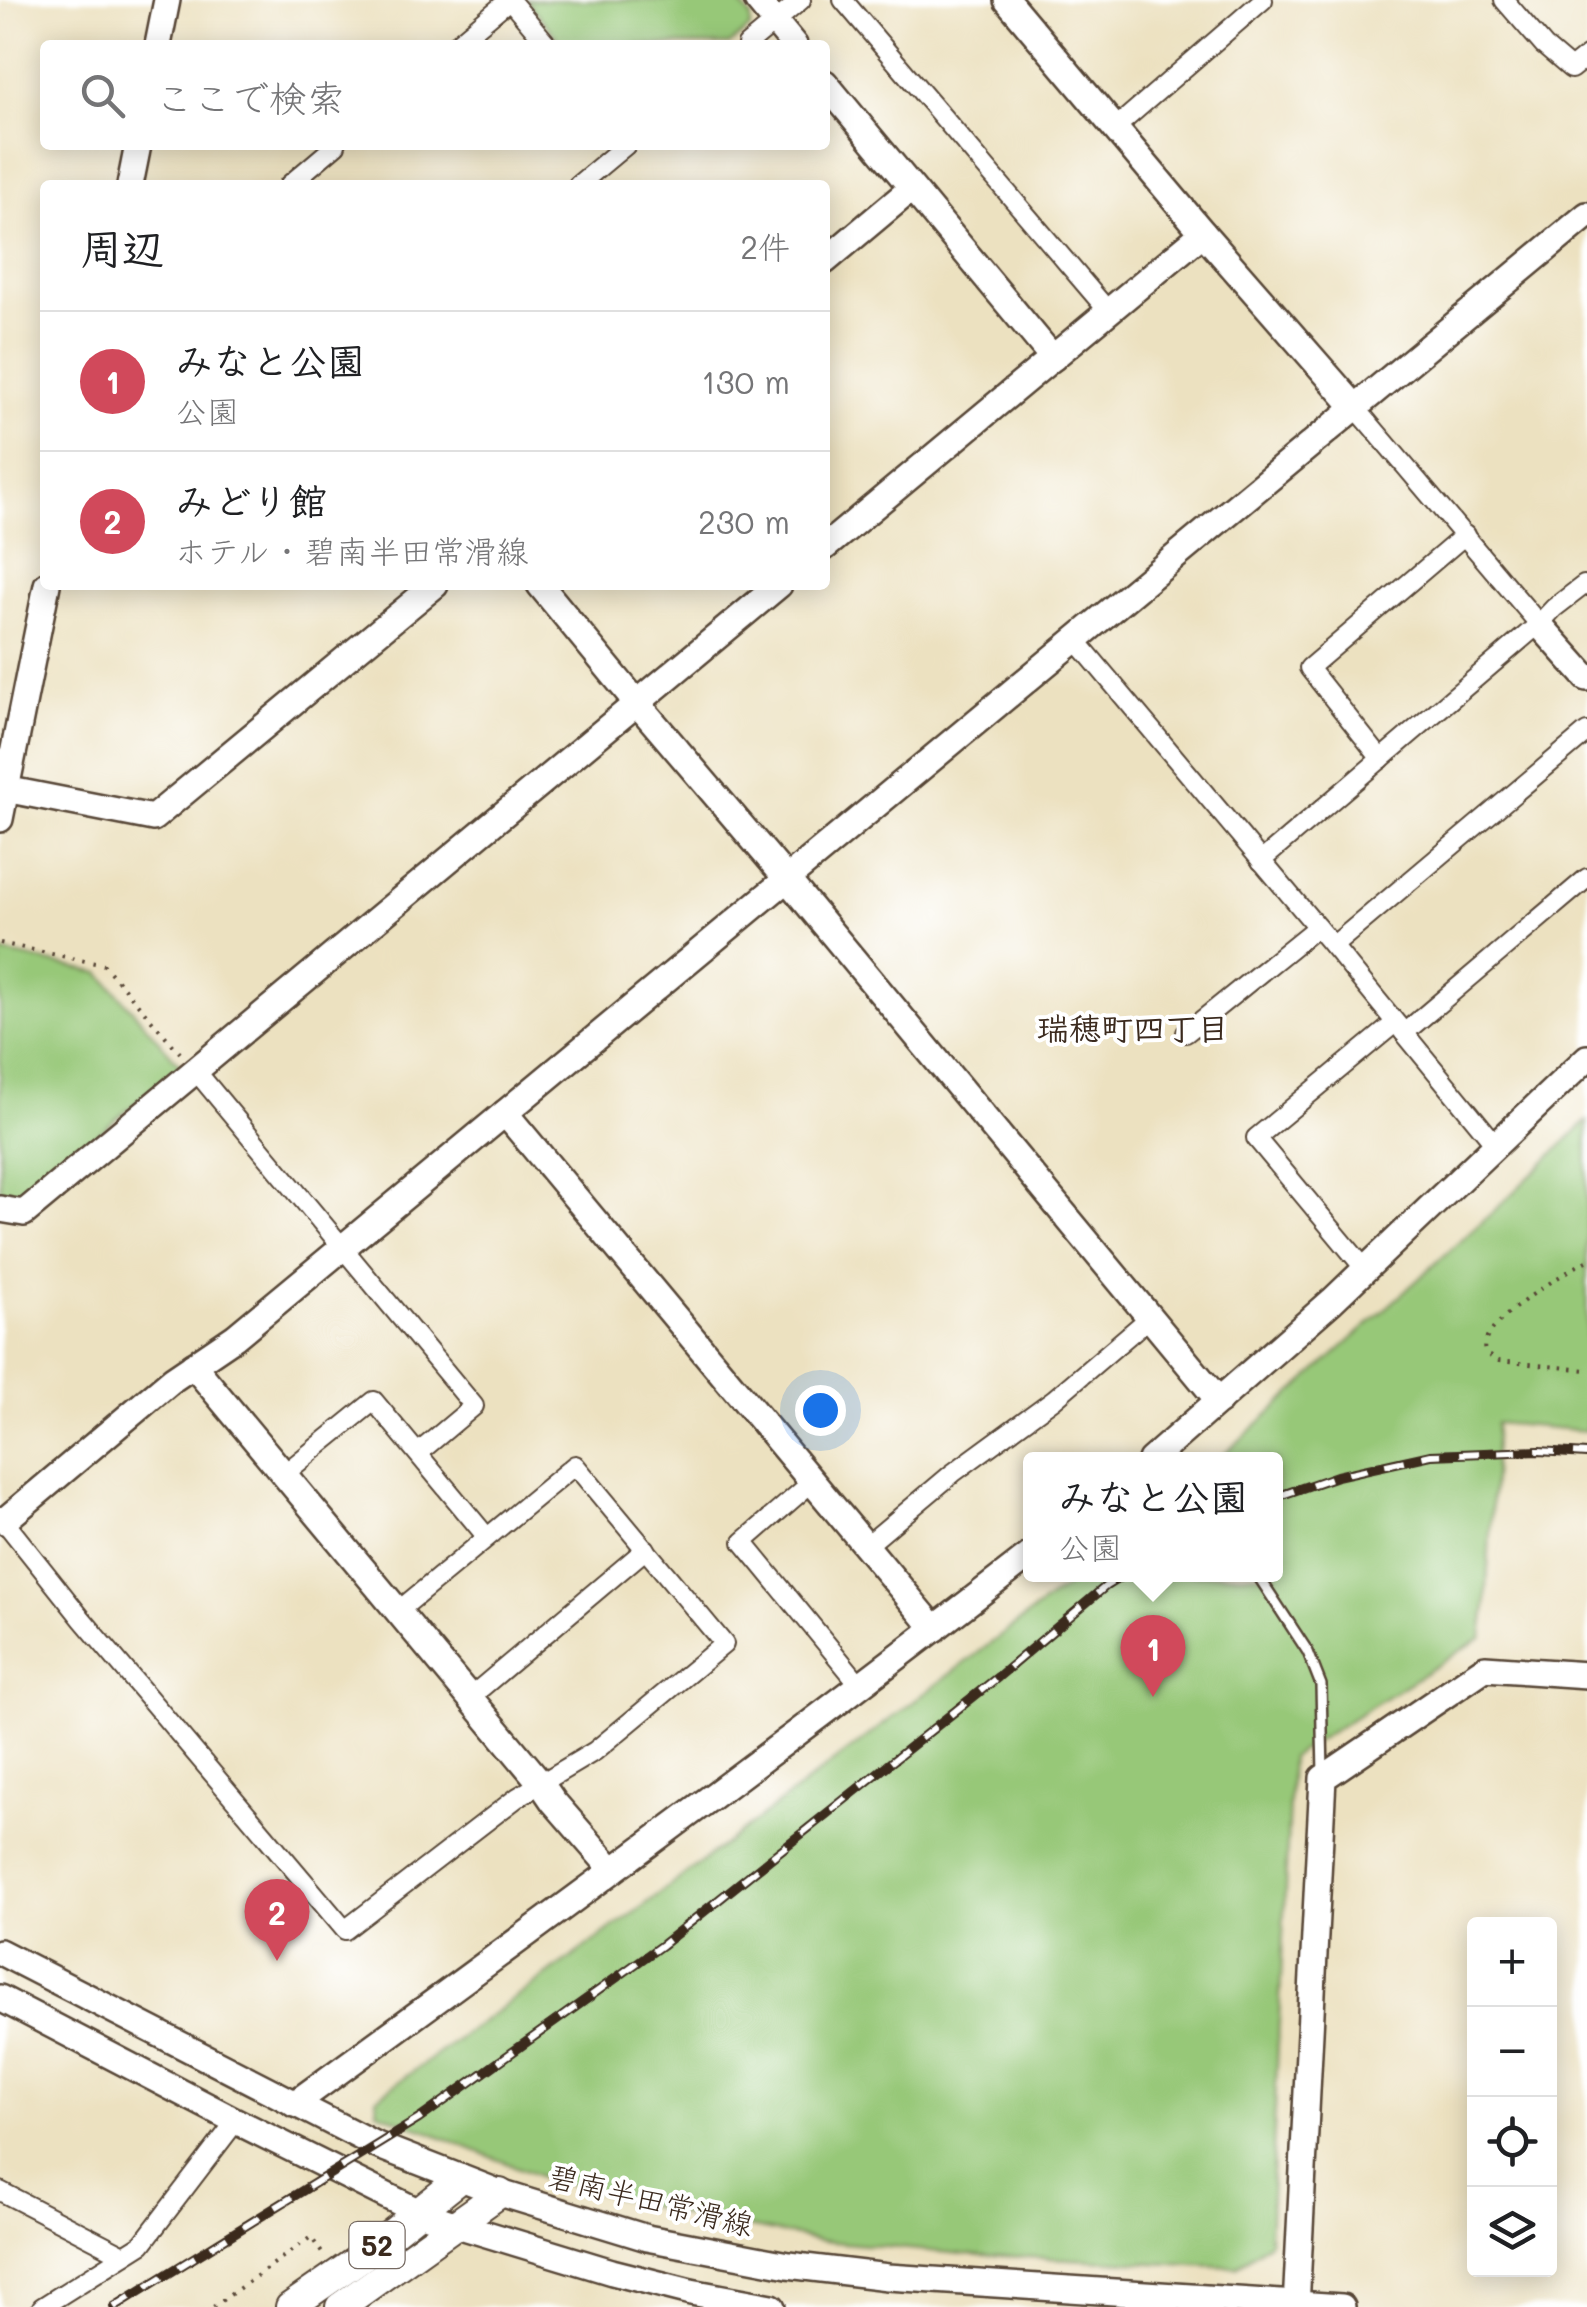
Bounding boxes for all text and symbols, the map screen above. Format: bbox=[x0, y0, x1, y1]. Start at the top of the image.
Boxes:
search box bbox=[40, 40, 830, 150]
icon: search bbox=[75, 68, 130, 123]
text: ここで検索 bbox=[155, 72, 345, 122]
text: 周辺 bbox=[80, 220, 164, 275]
text: 2件 bbox=[740, 225, 790, 267]
text: みなと公園 bbox=[175, 335, 365, 385]
text: 1 bbox=[105, 360, 120, 402]
text: 130 m bbox=[701, 360, 790, 402]
text: 公園 bbox=[175, 389, 239, 431]
text: みどり館 bbox=[175, 475, 327, 525]
text: 2 bbox=[104, 500, 121, 542]
text: 230 m bbox=[698, 500, 790, 542]
text: ホテル · 碧南半田常滑線 bbox=[175, 529, 528, 571]
district label: 瑞穂町四丁目 bbox=[1037, 1006, 1229, 1048]
your location bbox=[795, 1385, 846, 1436]
popup bbox=[1023, 1452, 1283, 1582]
text: みなと公園 bbox=[1058, 1471, 1248, 1521]
text: 公園 bbox=[1058, 1525, 1122, 1567]
pin: 1 bbox=[1120, 1614, 1186, 1697]
pin: 2 bbox=[244, 1878, 310, 1961]
map controls bbox=[1467, 1917, 1557, 2277]
button: + bbox=[1467, 1917, 1557, 2007]
button: − bbox=[1467, 2007, 1557, 2097]
button: locate bbox=[1467, 2097, 1557, 2187]
street label: 碧南半田常滑線 bbox=[544, 2154, 758, 2244]
button: layers bbox=[1467, 2187, 1557, 2277]
road number: 52 bbox=[350, 2222, 404, 2268]

